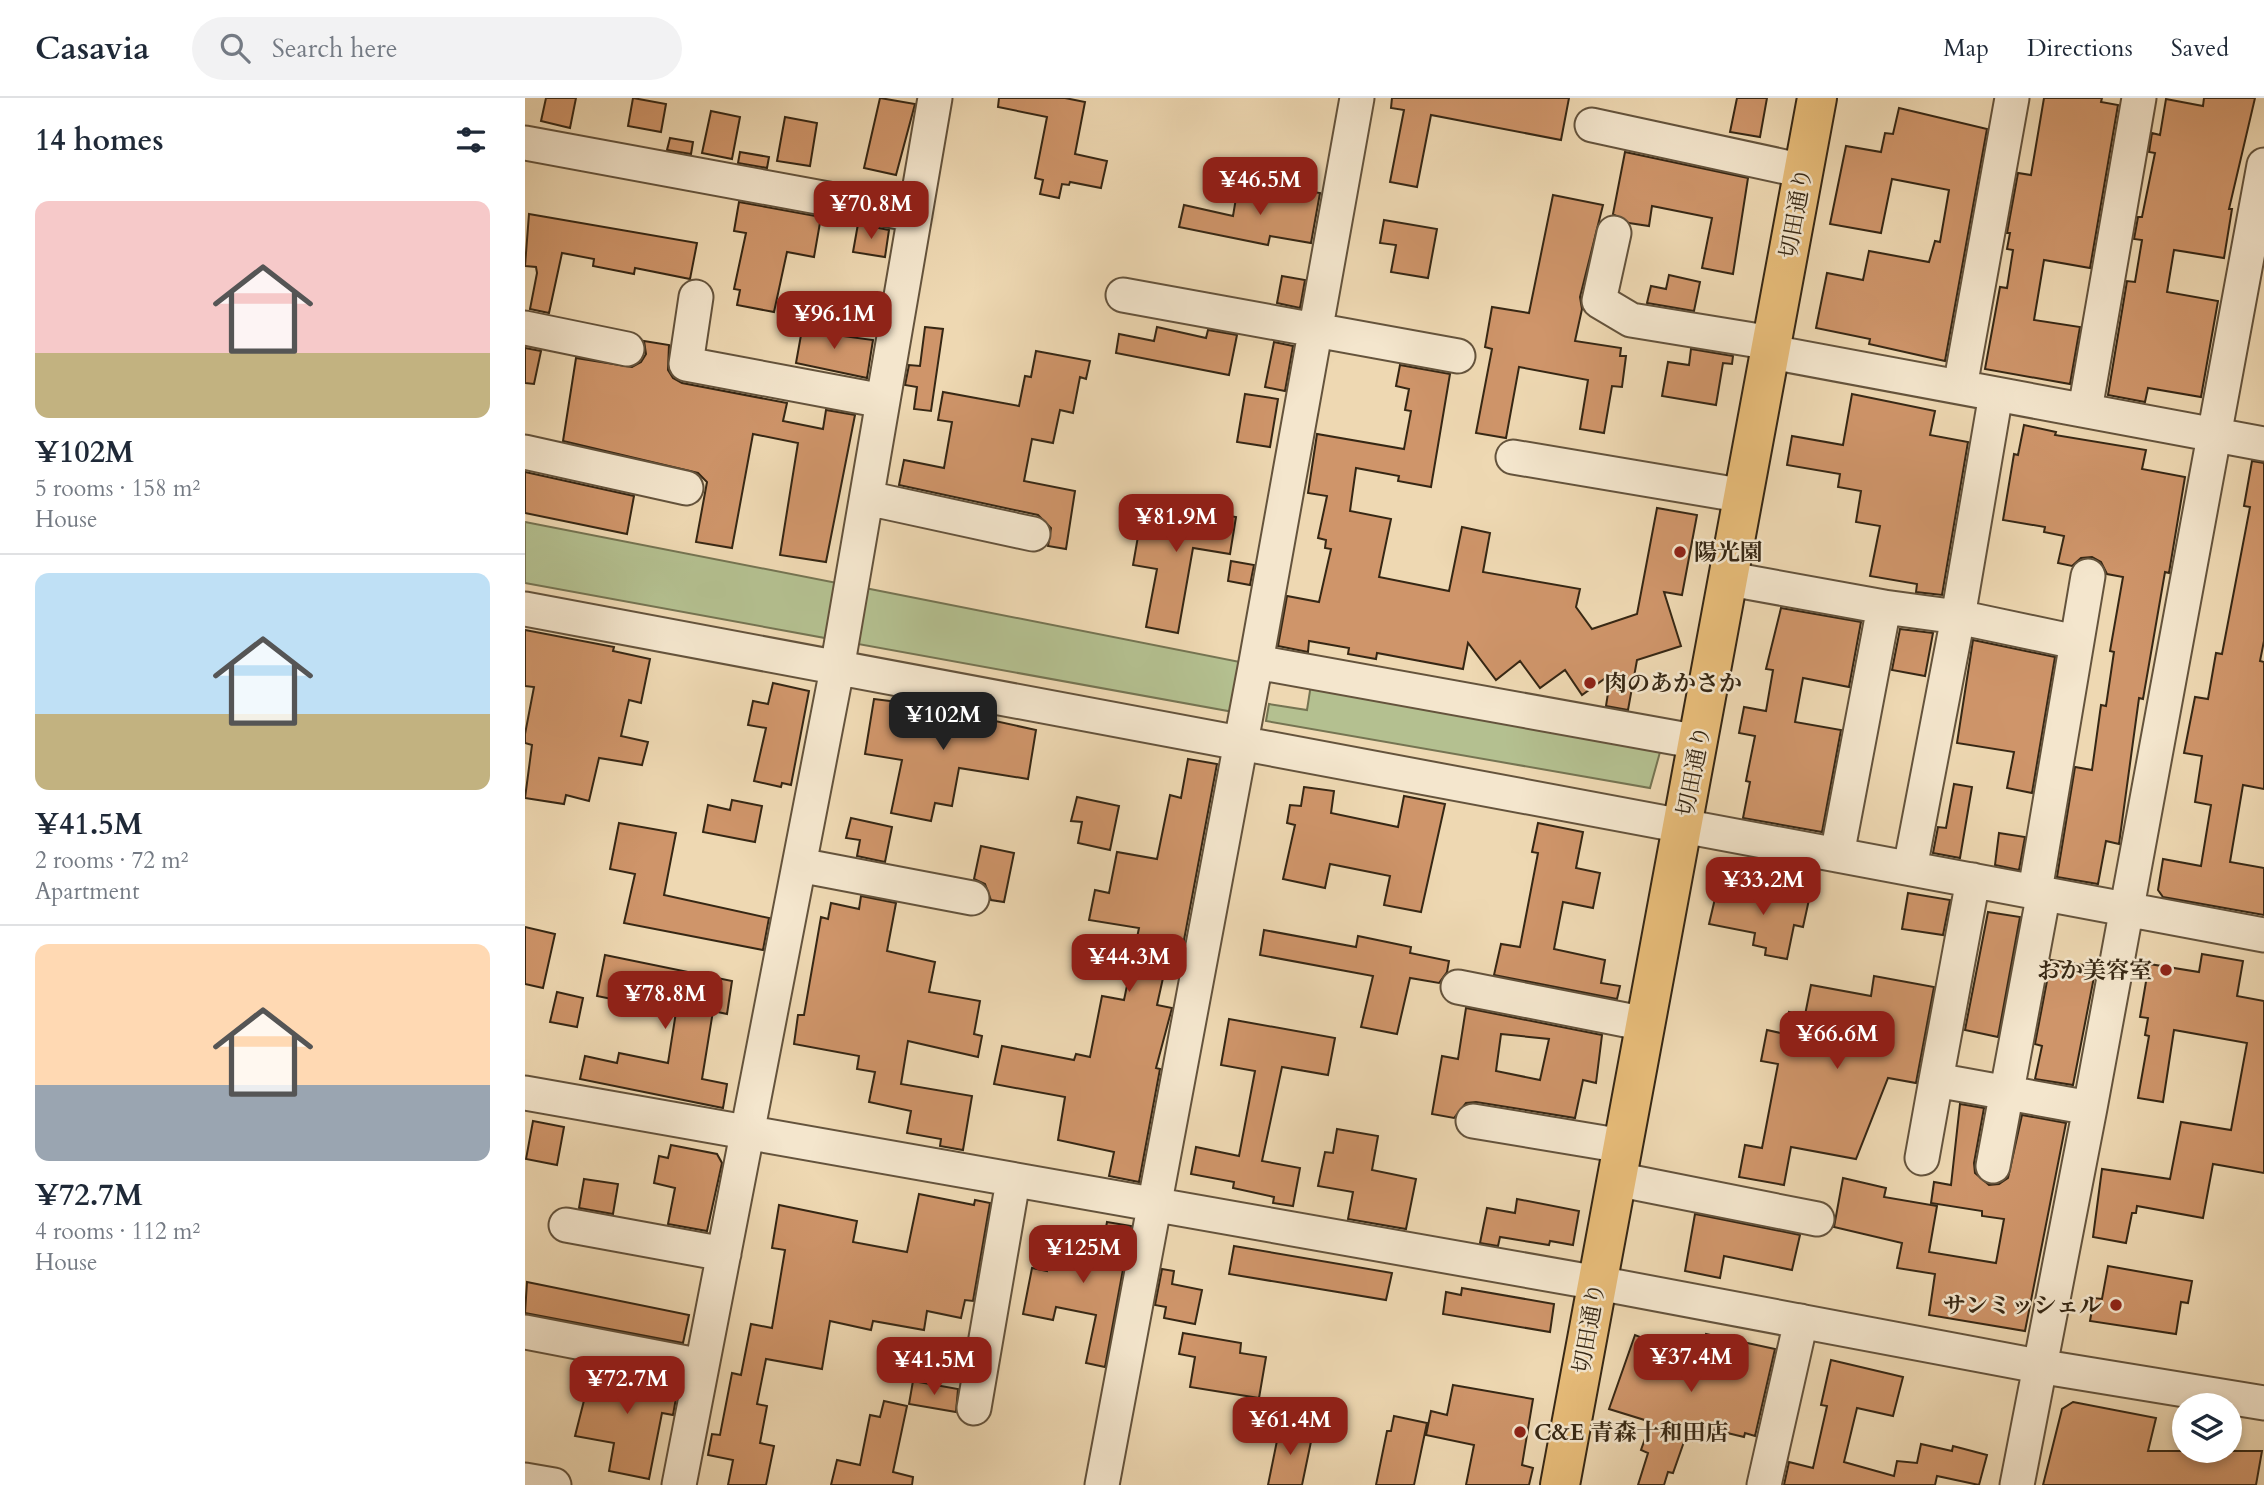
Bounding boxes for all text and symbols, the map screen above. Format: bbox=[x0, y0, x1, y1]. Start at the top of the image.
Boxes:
search box bbox=[192, 17, 682, 80]
text: Casavia bbox=[35, 26, 150, 71]
icon: search bbox=[216, 29, 254, 67]
text: Search here bbox=[272, 31, 398, 66]
text: Map bbox=[1943, 32, 1989, 65]
text: Directions bbox=[2027, 32, 2133, 65]
text: Saved bbox=[2171, 32, 2229, 65]
text: 14 homes bbox=[35, 120, 164, 161]
icon: filters bbox=[452, 121, 490, 159]
pin: ¥46.5M bbox=[1203, 158, 1317, 217]
text: ¥46.5M bbox=[1219, 164, 1301, 195]
street label: 切田通り bbox=[1773, 165, 1819, 261]
pin: ¥70.8M bbox=[814, 181, 928, 241]
text: ¥70.8M bbox=[830, 188, 912, 219]
icon: home bbox=[200, 246, 326, 372]
pin: ¥96.1M bbox=[777, 292, 891, 351]
text: ¥96.1M bbox=[793, 298, 875, 329]
text: ¥102M bbox=[35, 432, 134, 473]
text: 5 rooms · 158 m² bbox=[35, 473, 200, 504]
pin: ¥81.9M bbox=[1119, 494, 1233, 554]
text: ¥81.9M bbox=[1135, 501, 1217, 532]
text: House bbox=[35, 504, 97, 535]
place label: 陽光園 bbox=[1694, 537, 1763, 568]
marker: 陽光園 bbox=[1672, 544, 1688, 560]
icon: home bbox=[200, 618, 326, 744]
place label: 肉のあかさか bbox=[1604, 668, 1742, 699]
marker: 肉のあかさか bbox=[1582, 675, 1598, 691]
pin: ¥102M bbox=[894, 692, 992, 752]
text: ¥102M bbox=[905, 699, 981, 730]
street label: 切田通り bbox=[1670, 723, 1718, 819]
text: ¥41.5M bbox=[35, 804, 143, 845]
text: 2 rooms · 72 m² bbox=[35, 845, 188, 876]
pin: ¥33.2M bbox=[1706, 858, 1820, 917]
text: ¥33.2M bbox=[1722, 864, 1804, 895]
text: Apartment bbox=[35, 876, 139, 907]
pin: ¥44.3M bbox=[1072, 934, 1186, 994]
text: ¥44.3M bbox=[1088, 941, 1170, 972]
place label: おか美容室 bbox=[2037, 955, 2152, 986]
marker: おか美容室 bbox=[2158, 962, 2174, 978]
pin: ¥78.8M bbox=[608, 972, 722, 1031]
text: ¥78.8M bbox=[624, 978, 706, 1009]
icon: home bbox=[200, 989, 326, 1115]
pin: ¥66.6M bbox=[1780, 1012, 1894, 1071]
text: ¥66.6M bbox=[1796, 1018, 1878, 1049]
text: ¥72.7M bbox=[35, 1175, 143, 1216]
text: 4 rooms · 112 m² bbox=[35, 1216, 200, 1247]
pin: ¥125M bbox=[1034, 1226, 1132, 1285]
text: ¥125M bbox=[1045, 1232, 1121, 1263]
text: House bbox=[35, 1247, 97, 1278]
street label: 切田通り bbox=[1566, 1280, 1612, 1376]
place label: サンミッシェル bbox=[1943, 1290, 2102, 1321]
marker: サンミッシェル bbox=[2108, 1297, 2124, 1313]
pin: ¥37.4M bbox=[1634, 1334, 1748, 1394]
pin: ¥41.5M bbox=[877, 1338, 991, 1397]
text: ¥37.4M bbox=[1650, 1341, 1732, 1372]
text: ¥41.5M bbox=[893, 1344, 975, 1375]
pin: ¥72.7M bbox=[570, 1356, 684, 1416]
text: ¥72.7M bbox=[586, 1363, 668, 1394]
map controls bbox=[2172, 1393, 2242, 1463]
button: layers bbox=[2172, 1393, 2242, 1463]
pin: ¥61.4M bbox=[1233, 1398, 1347, 1457]
text: ¥61.4M bbox=[1249, 1404, 1331, 1435]
place label: C&E 青森十和田店 bbox=[1534, 1417, 1729, 1448]
marker: C&E 青森十和田店 bbox=[1512, 1424, 1528, 1440]

